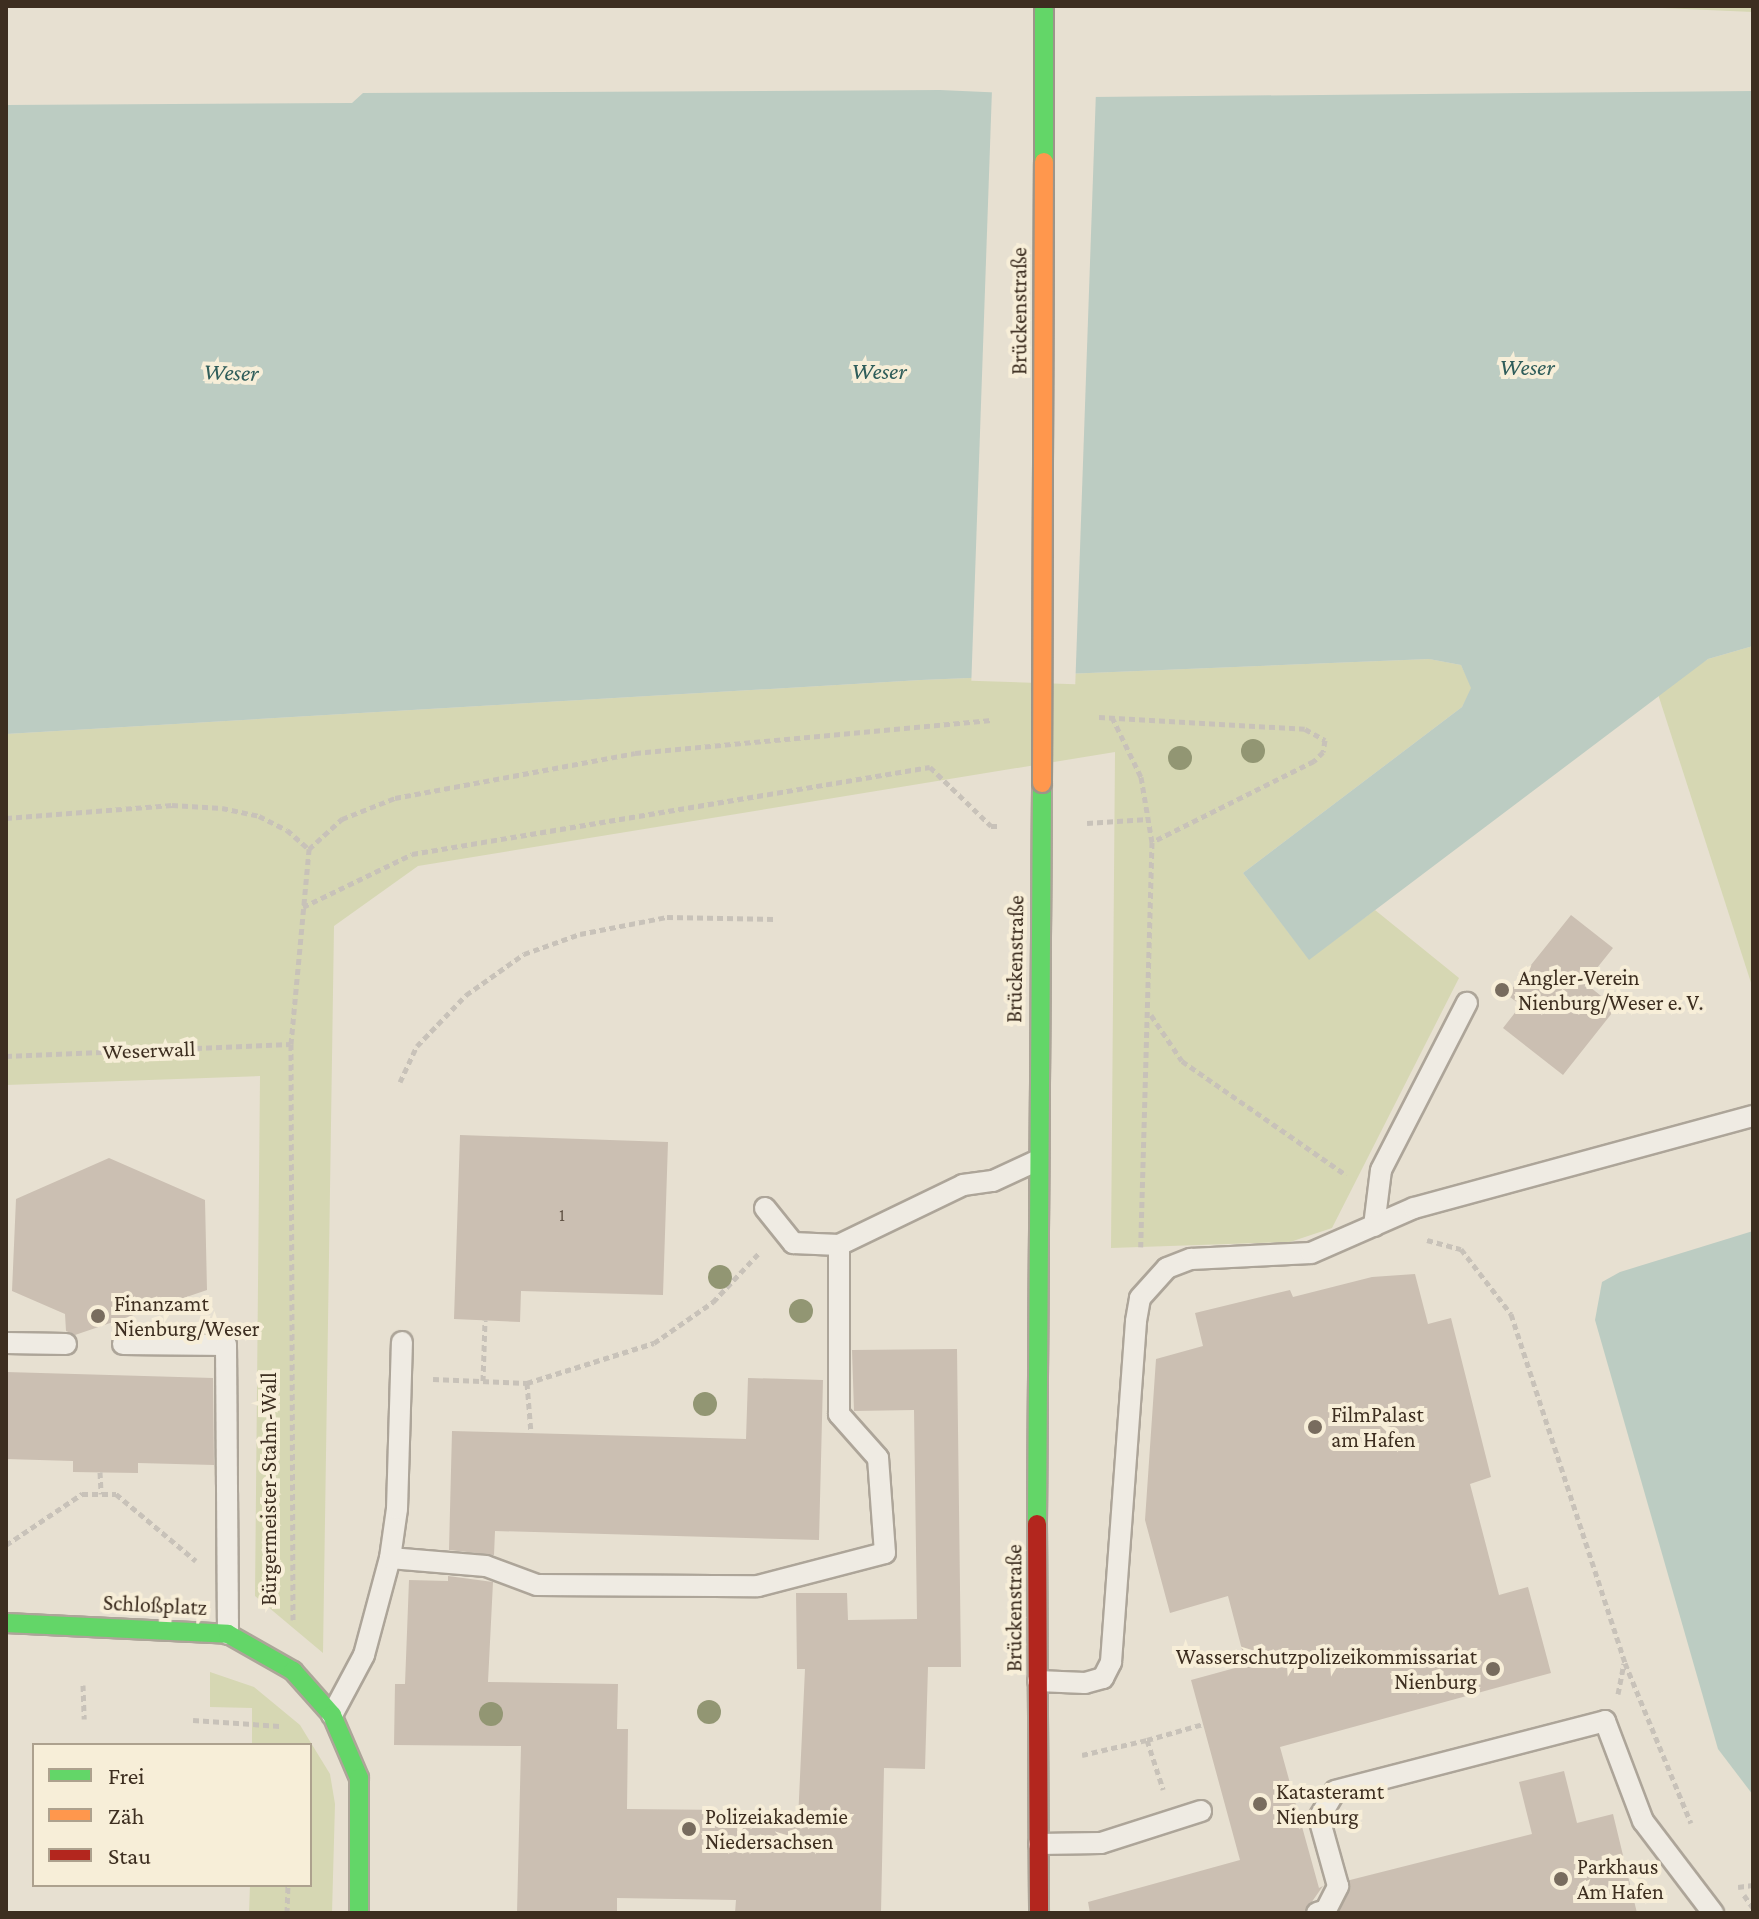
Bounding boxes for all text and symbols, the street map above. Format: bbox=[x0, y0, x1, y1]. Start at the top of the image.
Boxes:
street label: Brückenstraße bbox=[1006, 247, 1032, 375]
water label: Weser bbox=[1500, 353, 1554, 381]
water label: Weser bbox=[203, 357, 259, 387]
water label: Weser bbox=[852, 357, 906, 385]
street label: Brückenstraße bbox=[1001, 895, 1029, 1023]
place label: Angler-Verein Nienburg/Weser e. V. bbox=[1518, 964, 1703, 1016]
marker: Angler-Verein Nienburg/Weser e. V. bbox=[1493, 981, 1511, 999]
street label: Weserwall bbox=[102, 1035, 196, 1065]
house number: 1 bbox=[559, 1204, 565, 1226]
place label: Finanzamt Nienburg/Weser bbox=[114, 1290, 260, 1342]
marker: Finanzamt Nienburg/Weser bbox=[89, 1307, 107, 1325]
street label: Bürgermeister-Stahn-Wall bbox=[256, 1372, 282, 1606]
place label: FilmPalast am Hafen bbox=[1331, 1401, 1424, 1452]
marker: FilmPalast am Hafen bbox=[1306, 1418, 1324, 1436]
street label: Brückenstraße bbox=[1001, 1544, 1027, 1672]
street label: Schloßplatz bbox=[102, 1589, 208, 1621]
place label: Wasserschutzpolizeikommissariat Nienburg bbox=[1176, 1643, 1477, 1694]
marker: Wasserschutzpolizeikommissariat Nienburg bbox=[1484, 1660, 1502, 1678]
legend bbox=[32, 1743, 312, 1887]
text: Frei bbox=[108, 1762, 145, 1789]
place label: Katasteramt Nienburg bbox=[1276, 1778, 1384, 1830]
marker: Katasteramt Nienburg bbox=[1251, 1795, 1269, 1813]
text: Zäh bbox=[108, 1802, 145, 1829]
place label: Polizeiakademie Niedersachsen bbox=[705, 1803, 848, 1854]
marker: Polizeiakademie Niedersachsen bbox=[680, 1820, 698, 1838]
text: Stau bbox=[108, 1842, 151, 1869]
place label: Parkhaus Am Hafen bbox=[1577, 1853, 1664, 1904]
marker: Parkhaus Am Hafen bbox=[1552, 1870, 1570, 1888]

